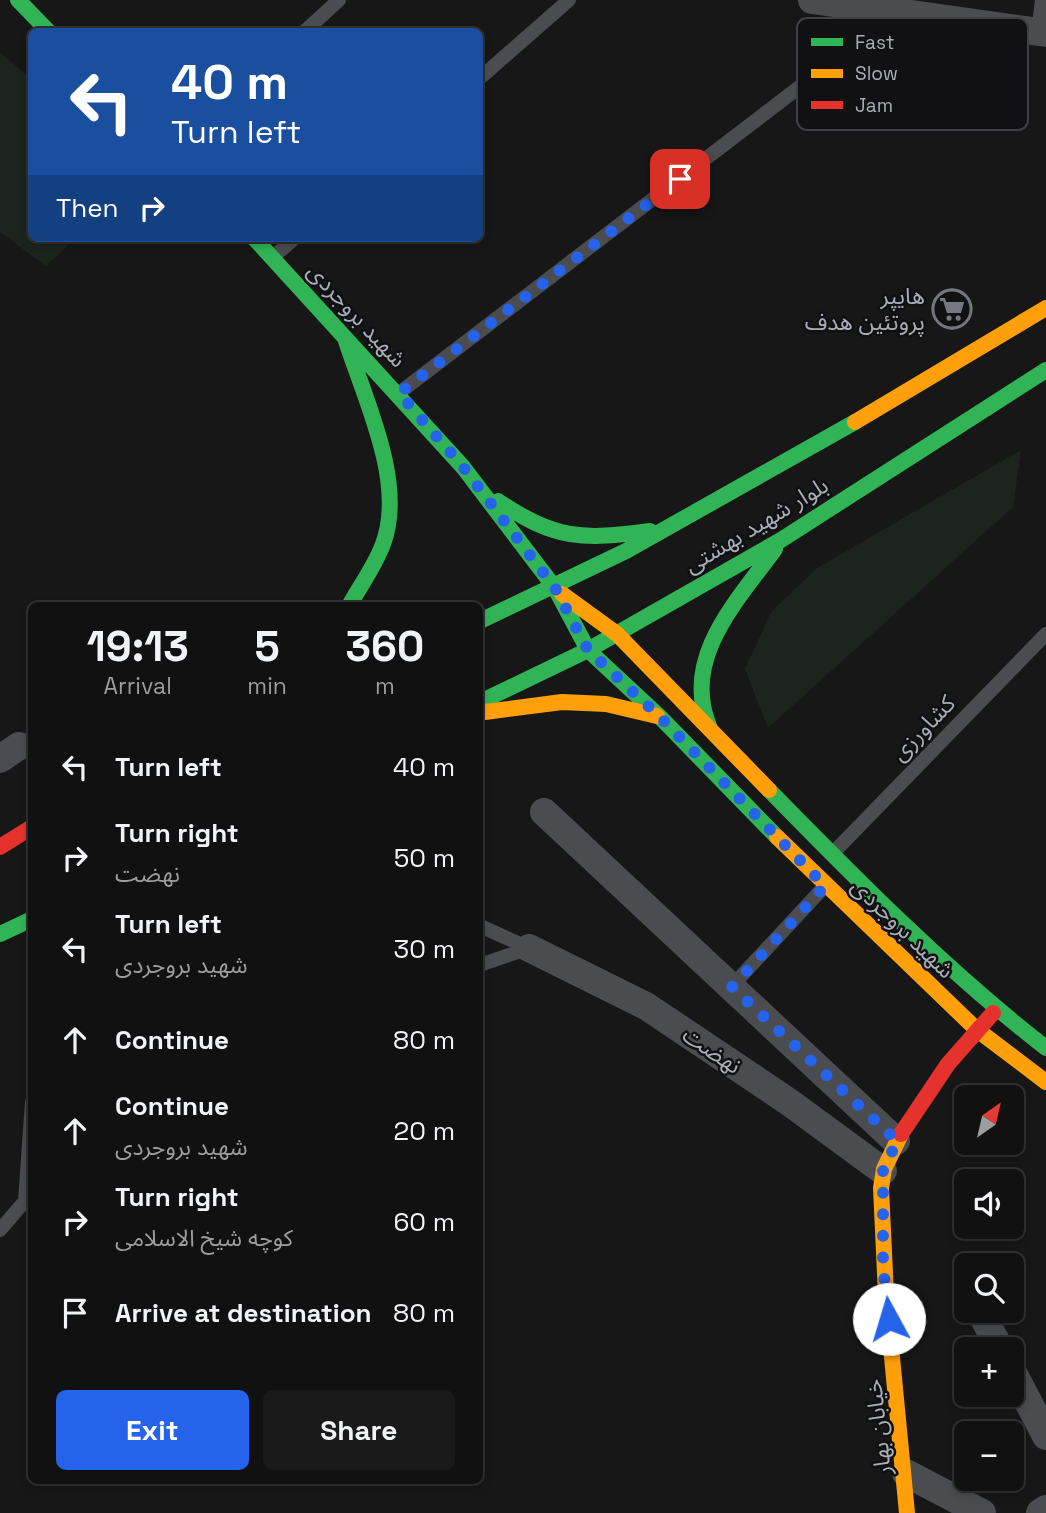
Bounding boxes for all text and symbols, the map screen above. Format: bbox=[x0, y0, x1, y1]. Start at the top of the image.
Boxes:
legend bbox=[797, 18, 1028, 130]
text: Fast bbox=[855, 30, 895, 55]
text: 40 m bbox=[171, 51, 288, 113]
icon: left bbox=[56, 56, 147, 147]
text: Slow bbox=[855, 61, 898, 86]
text: Jam bbox=[855, 93, 893, 118]
text: Turn left bbox=[171, 112, 301, 152]
pin bbox=[650, 149, 710, 209]
icon: arrive bbox=[661, 160, 699, 198]
icon: right bbox=[133, 189, 171, 227]
text: Then bbox=[56, 191, 119, 225]
street label: شهید بروجردی bbox=[301, 256, 413, 374]
place label: هایپر پروتئین هدف bbox=[805, 281, 925, 337]
supermarket icon: هایپر پروتئین هدف bbox=[931, 288, 973, 330]
street label: بلوار شهید بهشتی bbox=[678, 470, 834, 580]
text: 19:13 bbox=[87, 620, 189, 673]
text: 5 bbox=[255, 620, 280, 673]
text: 360 bbox=[346, 620, 424, 673]
text: Arrival bbox=[103, 671, 172, 701]
text: min bbox=[247, 671, 287, 701]
text: m bbox=[375, 671, 395, 701]
street label: کشاورزی bbox=[884, 688, 962, 767]
icon: left bbox=[56, 748, 94, 786]
text: Turn left bbox=[115, 750, 222, 784]
text: 40 m bbox=[393, 750, 455, 784]
text: Turn right bbox=[115, 816, 239, 850]
icon: right bbox=[56, 839, 94, 877]
text: 50 m bbox=[394, 841, 455, 875]
text: نهضت bbox=[115, 859, 180, 889]
street label: شهید بروجردی bbox=[845, 871, 961, 985]
text: Turn left bbox=[115, 907, 222, 941]
icon: left bbox=[56, 930, 94, 968]
text: 30 m bbox=[394, 932, 455, 966]
text: شهید بروجردی bbox=[115, 950, 247, 980]
street label: نهضت bbox=[677, 1019, 747, 1081]
icon: ahead bbox=[56, 1021, 94, 1059]
text: Continue bbox=[115, 1023, 229, 1057]
text: 80 m bbox=[393, 1023, 455, 1057]
north arrow bbox=[954, 1085, 1024, 1155]
map controls bbox=[954, 1085, 1024, 1491]
text: Continue bbox=[115, 1089, 229, 1123]
icon: ahead bbox=[56, 1112, 94, 1150]
text: 20 m bbox=[394, 1114, 455, 1148]
text: شهید بروجردی bbox=[115, 1132, 247, 1162]
button: sound bbox=[954, 1169, 1024, 1239]
text: Turn right bbox=[115, 1180, 239, 1214]
icon: right bbox=[56, 1203, 94, 1241]
text: 60 m bbox=[393, 1205, 455, 1239]
text: کوچه شیخ الاسلامی bbox=[115, 1223, 293, 1253]
button: search bbox=[954, 1253, 1024, 1323]
position arrow bbox=[852, 1282, 926, 1356]
icon: arrive bbox=[56, 1294, 94, 1332]
text: Arrive at destination bbox=[115, 1296, 372, 1330]
text: 80 m bbox=[393, 1296, 455, 1330]
button: + bbox=[954, 1337, 1024, 1407]
street label: خیابان بهار bbox=[858, 1378, 898, 1477]
button: Exit bbox=[56, 1390, 249, 1470]
button: Share bbox=[263, 1390, 455, 1470]
button: − bbox=[954, 1421, 1024, 1491]

